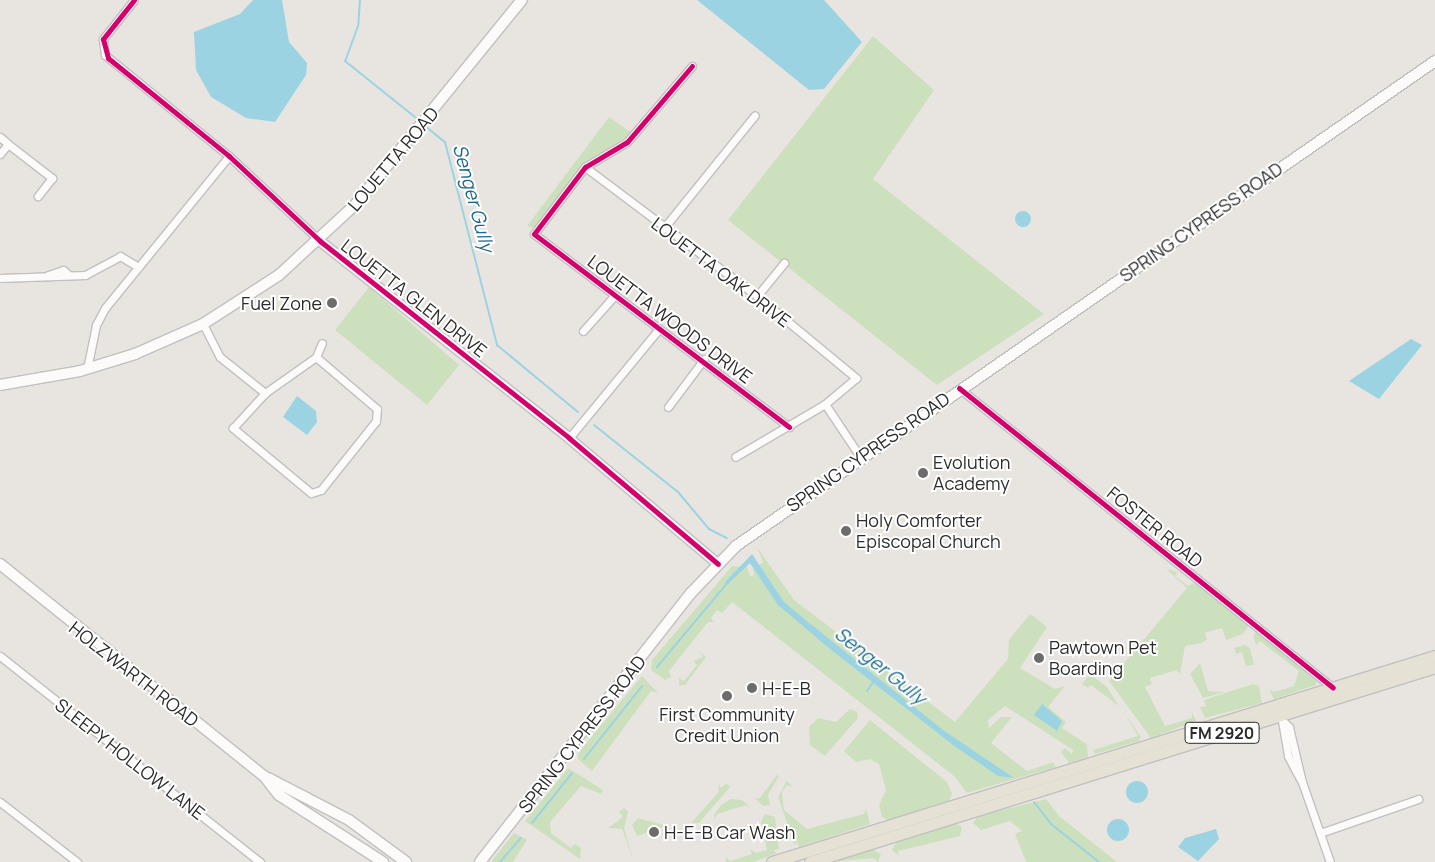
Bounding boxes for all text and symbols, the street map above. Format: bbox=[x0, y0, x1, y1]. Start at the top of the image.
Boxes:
street label: LOUETTA ROAD bbox=[343, 102, 443, 216]
water label: Senger Gully bbox=[448, 142, 498, 254]
street label: SPRING CYPRESS ROAD bbox=[1115, 158, 1287, 286]
street label: LOUETTA OAK DRIVE bbox=[647, 213, 795, 331]
street label: LOUETTA GLEN DRIVE bbox=[337, 234, 491, 362]
street label: LOUETTA WOODS DRIVE bbox=[584, 250, 756, 388]
place label: Fuel Zone bbox=[241, 292, 322, 314]
marker: Fuel Zone bbox=[326, 297, 338, 309]
street label: SPRING CYPRESS ROAD bbox=[782, 388, 954, 516]
place label: Evolution Academy bbox=[933, 452, 1010, 494]
marker: Evolution Academy bbox=[917, 467, 929, 479]
street label: FOSTER ROAD bbox=[1103, 482, 1207, 572]
place label: Holy Comforter Episcopal Church bbox=[856, 510, 1001, 552]
marker: Holy Comforter Episcopal Church bbox=[840, 525, 852, 537]
street label: HOLZWARTH ROAD bbox=[65, 617, 203, 731]
water label: Senger Gully bbox=[830, 622, 930, 710]
place label: Pawtown Pet Boarding bbox=[1049, 637, 1157, 680]
street label: SPRING CYPRESS ROAD bbox=[514, 651, 650, 817]
marker: Pawtown Pet Boarding bbox=[1033, 652, 1045, 664]
place label: H-E-B bbox=[762, 677, 811, 699]
marker: H-E-B bbox=[746, 682, 758, 694]
marker: First Community Credit Union bbox=[721, 690, 733, 702]
street label: SLEEPY HOLLOW LANE bbox=[51, 694, 209, 824]
place label: First Community Credit Union bbox=[659, 704, 795, 746]
road number: FM 2920 bbox=[1184, 720, 1260, 746]
place label: H-E-B Car Wash bbox=[664, 821, 795, 843]
marker: H-E-B Car Wash bbox=[648, 826, 660, 838]

